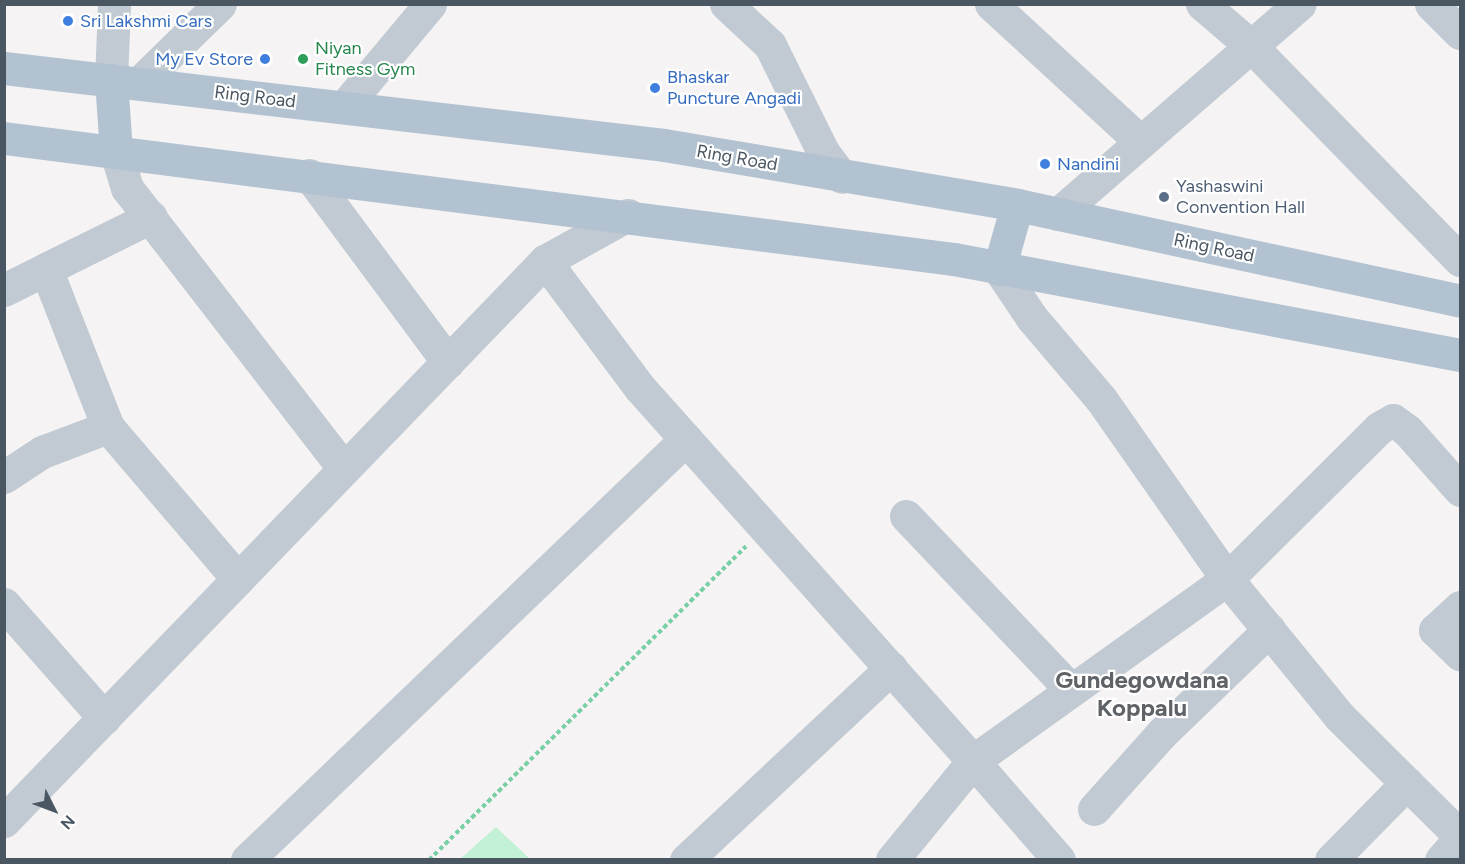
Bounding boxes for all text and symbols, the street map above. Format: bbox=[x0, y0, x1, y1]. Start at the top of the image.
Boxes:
place label: Sri Lakshmi Cars bbox=[80, 10, 212, 32]
marker: Sri Lakshmi Cars bbox=[61, 14, 75, 28]
place label: Niyan Fitness Gym bbox=[315, 38, 415, 80]
place label: My Ev Store bbox=[155, 48, 253, 70]
marker: My Ev Store bbox=[258, 52, 272, 66]
marker: Niyan Fitness Gym bbox=[296, 52, 310, 66]
place label: Bhaskar Puncture Angadi bbox=[667, 67, 801, 110]
street label: Ring Road bbox=[213, 81, 297, 113]
marker: Bhaskar Puncture Angadi bbox=[648, 81, 662, 95]
street label: Ring Road bbox=[695, 140, 779, 176]
place label: Nandini bbox=[1057, 153, 1119, 175]
marker: Nandini bbox=[1038, 157, 1052, 171]
place label: Yashaswini Convention Hall bbox=[1176, 176, 1305, 219]
marker: Yashaswini Convention Hall bbox=[1157, 190, 1171, 204]
street label: Ring Road bbox=[1172, 229, 1256, 267]
district label: Gundegowdana Koppalu bbox=[1055, 666, 1229, 722]
north arrow bbox=[24, 780, 84, 840]
text: N bbox=[57, 811, 79, 833]

